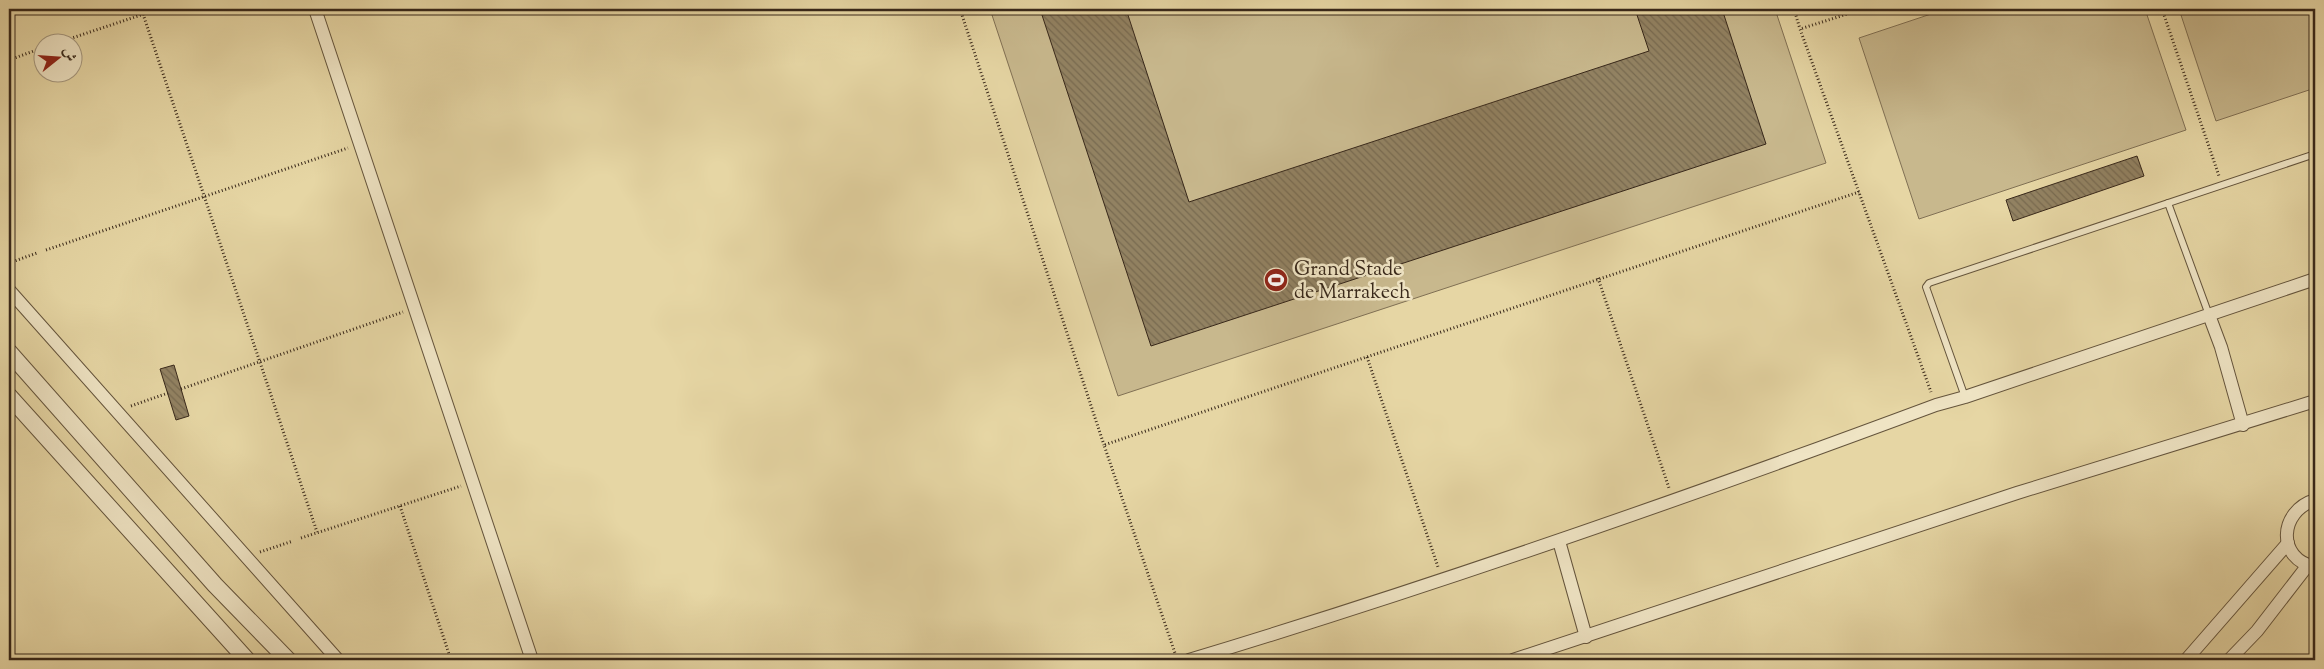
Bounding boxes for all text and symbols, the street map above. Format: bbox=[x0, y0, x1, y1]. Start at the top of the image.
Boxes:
north arrow bbox=[32, 32, 82, 82]
text: ش bbox=[57, 45, 80, 64]
place label: Grand Stade de Marrakech bbox=[1294, 256, 1411, 308]
sports icon: Grand Stade de Marrakech bbox=[1263, 267, 1289, 293]

